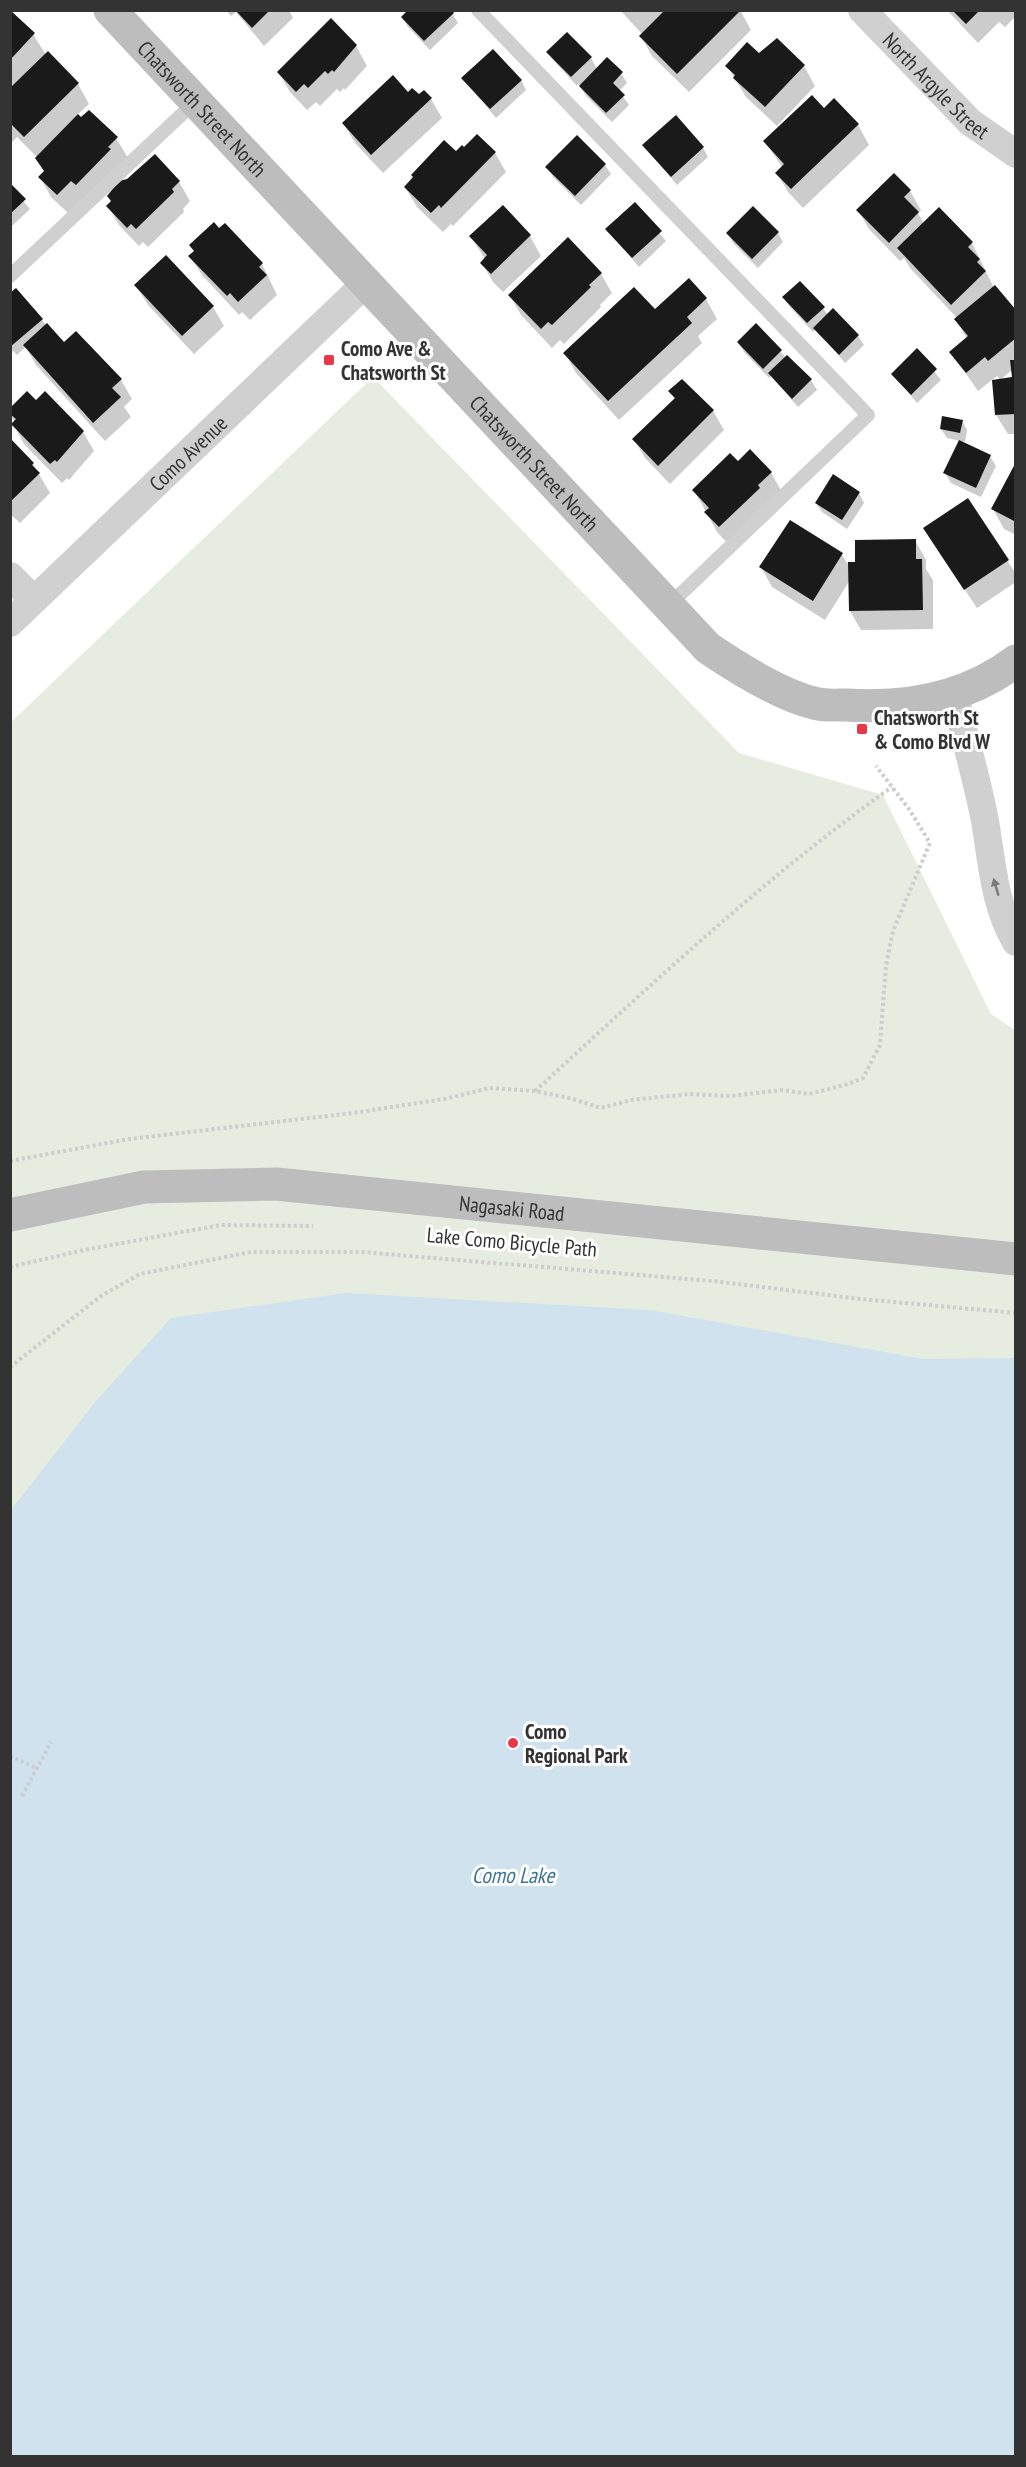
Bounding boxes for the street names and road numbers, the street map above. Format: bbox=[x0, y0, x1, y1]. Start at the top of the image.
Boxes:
street label: North Argyle Street bbox=[877, 27, 995, 145]
street label: Chatsworth Street North bbox=[132, 35, 273, 182]
street label: Chatsworth Street North bbox=[464, 389, 605, 537]
street label: Como Avenue bbox=[143, 410, 233, 497]
street label: Nagasaki Road bbox=[458, 1189, 566, 1227]
street label: Lake Como Bicycle Path bbox=[426, 1221, 598, 1263]

